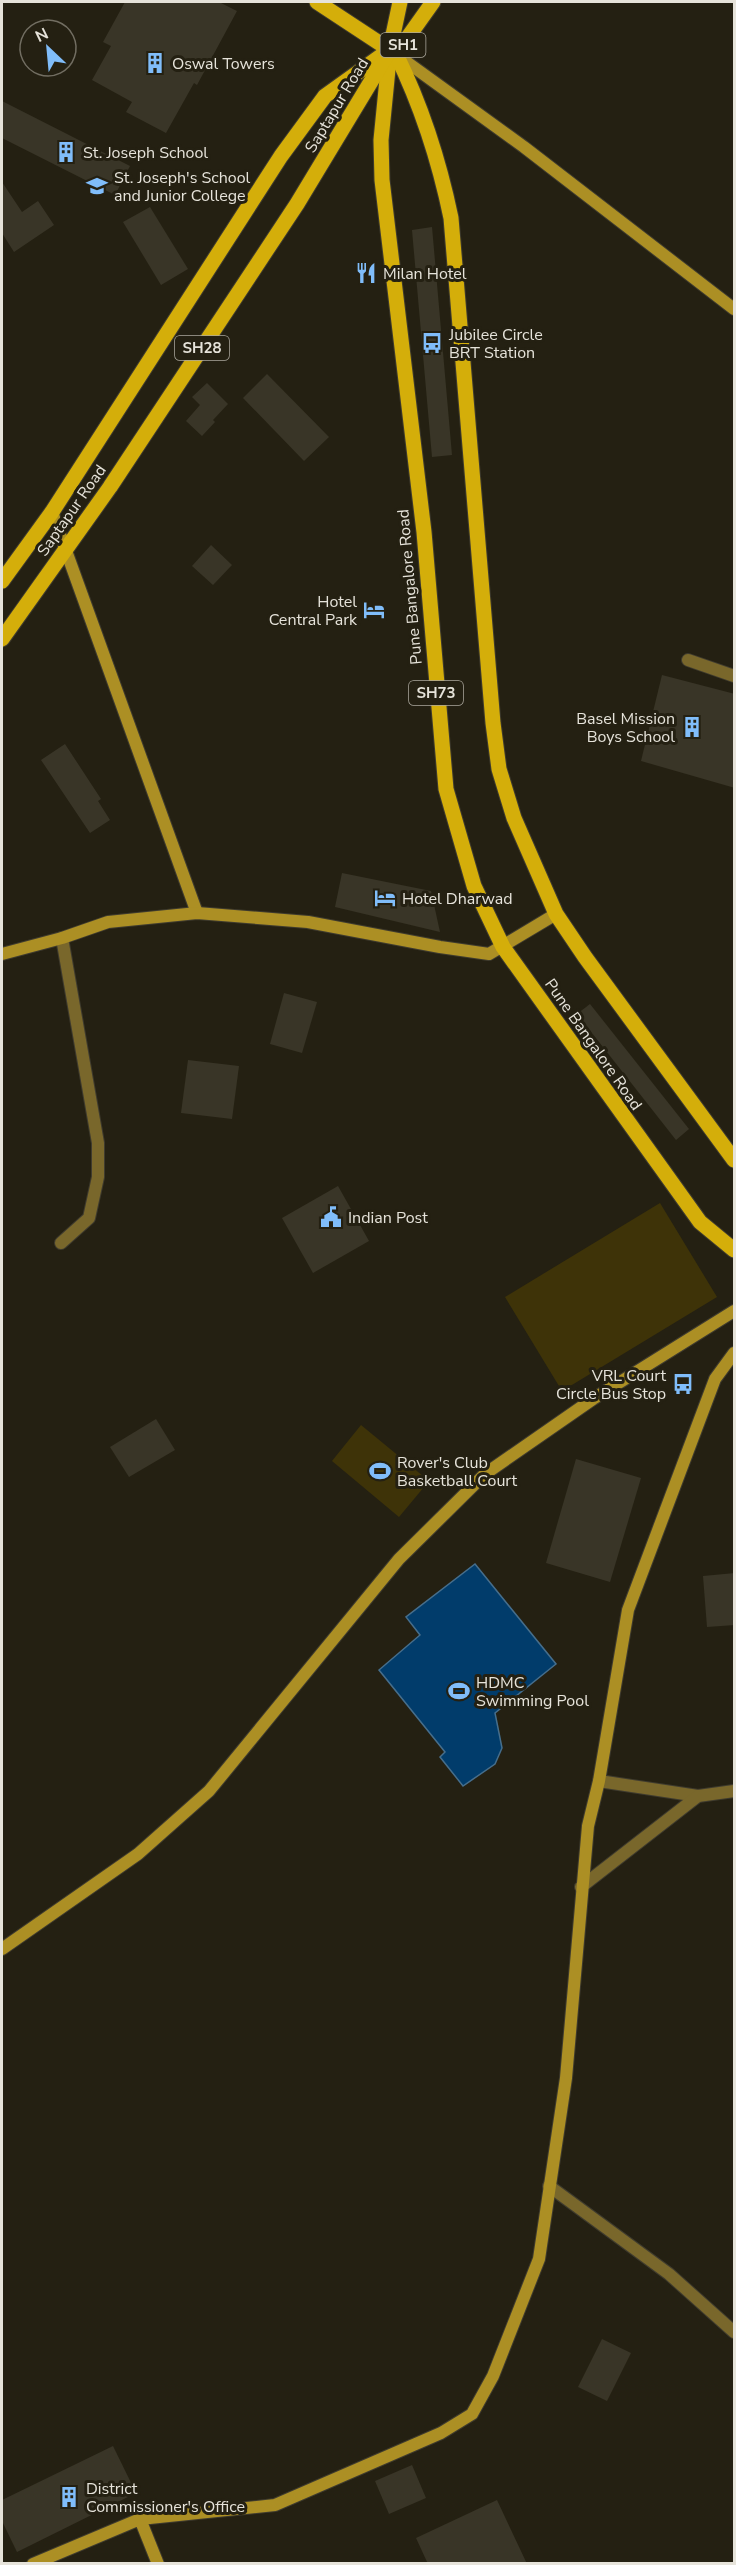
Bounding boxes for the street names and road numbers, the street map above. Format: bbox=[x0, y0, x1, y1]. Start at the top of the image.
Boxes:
road number: SH1 bbox=[380, 33, 426, 57]
street label: Saptapur Road bbox=[300, 54, 374, 157]
road number: SH28 bbox=[175, 336, 229, 360]
street label: Saptapur Road bbox=[32, 460, 112, 561]
street label: Pune Bangalore Road bbox=[392, 508, 428, 666]
road number: SH73 bbox=[409, 681, 463, 705]
street label: Pune Bangalore Road bbox=[539, 974, 647, 1115]

